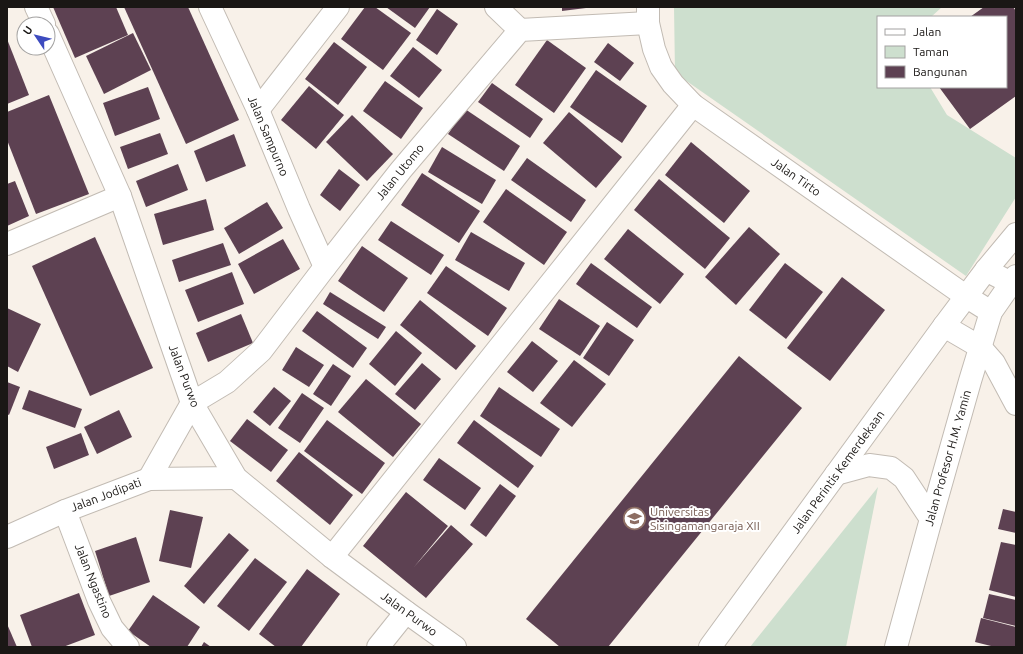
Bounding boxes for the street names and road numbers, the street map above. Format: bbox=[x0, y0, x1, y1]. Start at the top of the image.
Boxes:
street label: Jalan Sampurno bbox=[246, 94, 291, 178]
street label: Jalan Utomo bbox=[373, 141, 426, 202]
street label: Jalan Tirto bbox=[769, 155, 823, 198]
street label: Jalan Purwo bbox=[167, 343, 202, 409]
street label: Jalan Profesor H.M. Yamin bbox=[922, 388, 973, 527]
street label: Jalan Perintis Kemerdekaan bbox=[789, 408, 887, 536]
street label: Jalan Jodipati bbox=[69, 475, 143, 514]
street label: Jalan Ngastino bbox=[73, 542, 114, 620]
street label: Jalan Purwo bbox=[379, 589, 440, 638]

